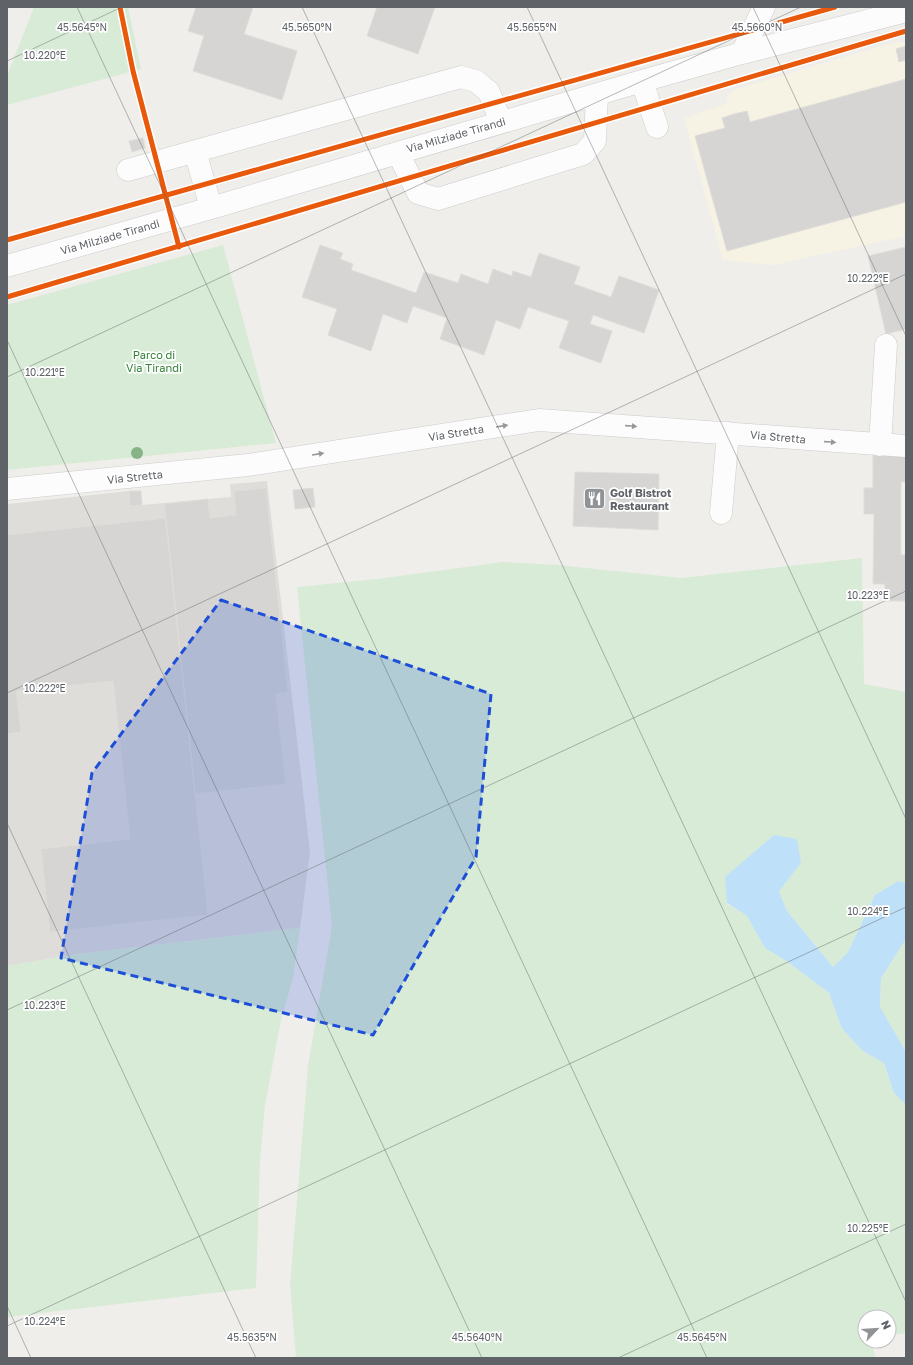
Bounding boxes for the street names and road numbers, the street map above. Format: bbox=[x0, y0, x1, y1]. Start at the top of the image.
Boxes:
street label: Via Milziade Tirandi bbox=[405, 114, 507, 155]
street label: Via Milziade Tirandi bbox=[59, 216, 161, 257]
street label: Via Stretta bbox=[427, 422, 485, 443]
street label: Via Stretta bbox=[750, 428, 806, 445]
street label: Via Stretta bbox=[106, 467, 163, 486]

